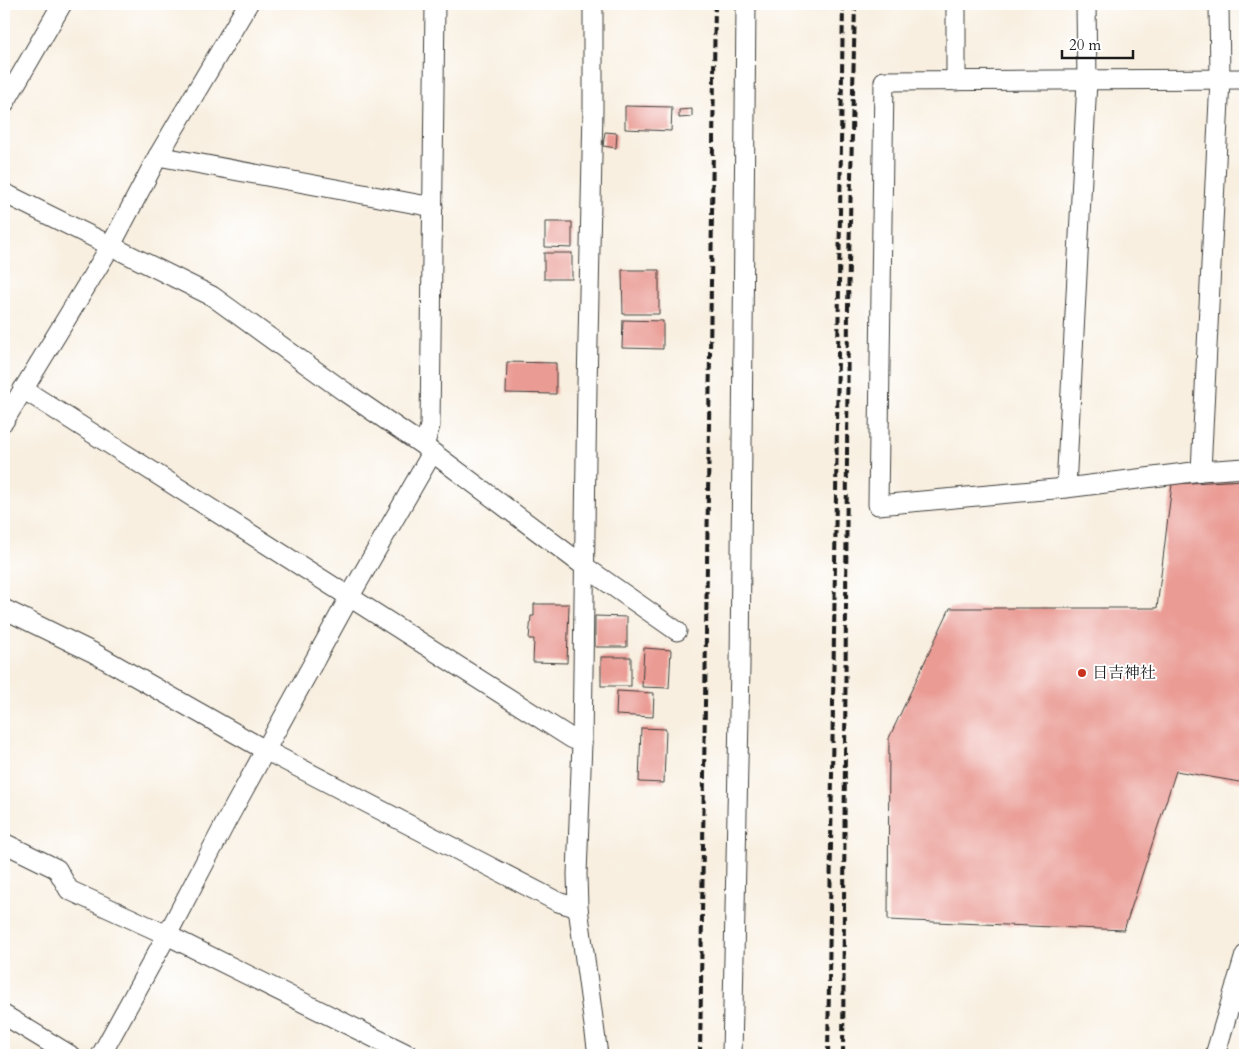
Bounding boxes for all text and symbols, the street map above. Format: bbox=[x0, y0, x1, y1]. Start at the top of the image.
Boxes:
scale bar bbox=[1062, 28, 1133, 60]
text: 20 m bbox=[1069, 35, 1101, 55]
place label: 日吉神社 bbox=[1092, 662, 1156, 684]
marker: 日吉神社 bbox=[1076, 667, 1088, 679]

